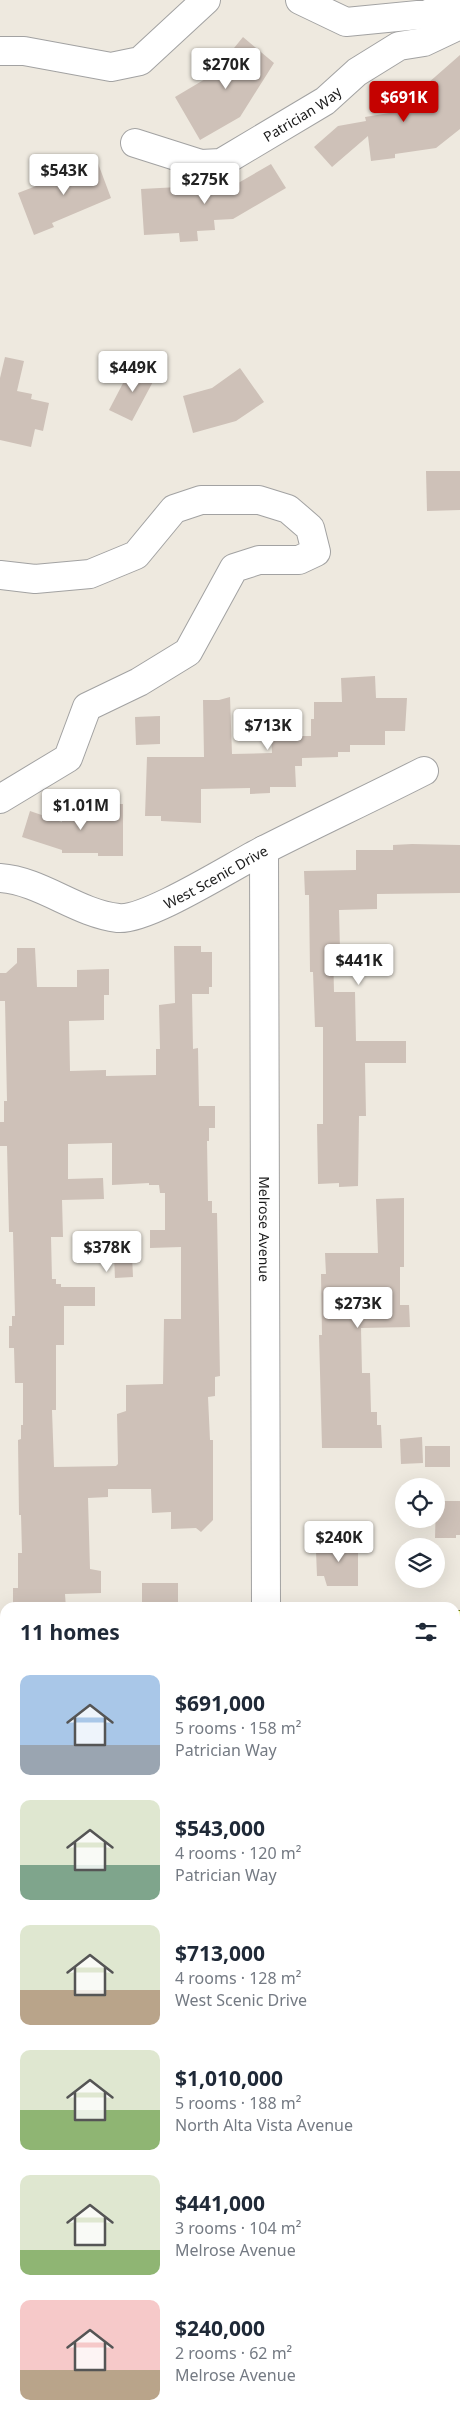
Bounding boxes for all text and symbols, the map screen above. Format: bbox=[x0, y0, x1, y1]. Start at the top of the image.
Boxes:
pin: $270K bbox=[191, 48, 261, 90]
text: $270K bbox=[202, 53, 250, 75]
pin: $691K bbox=[369, 80, 439, 123]
street label: Patrician Way bbox=[259, 81, 345, 145]
text: $691K bbox=[380, 86, 428, 108]
pin: $543K bbox=[29, 154, 99, 196]
text: $543K bbox=[40, 159, 88, 181]
pin: $275K bbox=[170, 162, 240, 205]
text: $275K bbox=[181, 168, 229, 190]
pin: $449K bbox=[98, 350, 168, 393]
text: $449K bbox=[109, 356, 157, 378]
pin: $713K bbox=[233, 708, 303, 751]
text: $713K bbox=[244, 714, 292, 736]
pin: $1.01M bbox=[40, 788, 122, 831]
text: $1.01M bbox=[53, 794, 109, 816]
street label: West Scenic Drive bbox=[160, 840, 271, 913]
pin: $441K bbox=[324, 944, 394, 986]
text: $441K bbox=[335, 949, 383, 971]
street label: Melrose Avenue bbox=[255, 1176, 275, 1282]
pin: $378K bbox=[72, 1230, 142, 1273]
text: $378K bbox=[83, 1236, 131, 1258]
pin: $273K bbox=[323, 1286, 393, 1329]
text: $273K bbox=[334, 1292, 382, 1314]
map controls bbox=[395, 1478, 445, 1588]
button: locate bbox=[395, 1478, 445, 1528]
pin: $240K bbox=[304, 1520, 374, 1563]
text: $240K bbox=[315, 1526, 363, 1548]
button: layers bbox=[395, 1538, 445, 1588]
text: 11 homes bbox=[20, 1618, 120, 1646]
icon: filters bbox=[412, 1618, 440, 1646]
text: $691,000 bbox=[175, 1689, 265, 1717]
icon: home bbox=[60, 1695, 120, 1755]
text: 5 rooms · 158 m² bbox=[175, 1717, 301, 1739]
text: Patrician Way bbox=[175, 1739, 277, 1761]
text: $543,000 bbox=[175, 1814, 265, 1842]
icon: home bbox=[60, 1820, 120, 1880]
text: 4 rooms · 120 m² bbox=[175, 1842, 301, 1864]
text: Patrician Way bbox=[175, 1864, 277, 1886]
text: $713,000 bbox=[175, 1939, 265, 1967]
icon: home bbox=[60, 1945, 120, 2005]
text: 4 rooms · 128 m² bbox=[175, 1967, 301, 1989]
text: West Scenic Drive bbox=[175, 1989, 307, 2011]
text: $1,010,000 bbox=[175, 2064, 283, 2092]
icon: home bbox=[60, 2070, 120, 2130]
text: 5 rooms · 188 m² bbox=[175, 2092, 301, 2114]
text: North Alta Vista Avenue bbox=[175, 2114, 353, 2136]
text: $441,000 bbox=[175, 2189, 265, 2217]
icon: home bbox=[60, 2195, 120, 2255]
text: 3 rooms · 104 m² bbox=[175, 2217, 301, 2239]
text: Melrose Avenue bbox=[175, 2239, 296, 2261]
text: $240,000 bbox=[175, 2314, 265, 2342]
icon: home bbox=[60, 2320, 120, 2380]
text: 2 rooms · 62 m² bbox=[175, 2342, 292, 2364]
text: Melrose Avenue bbox=[175, 2364, 296, 2386]

